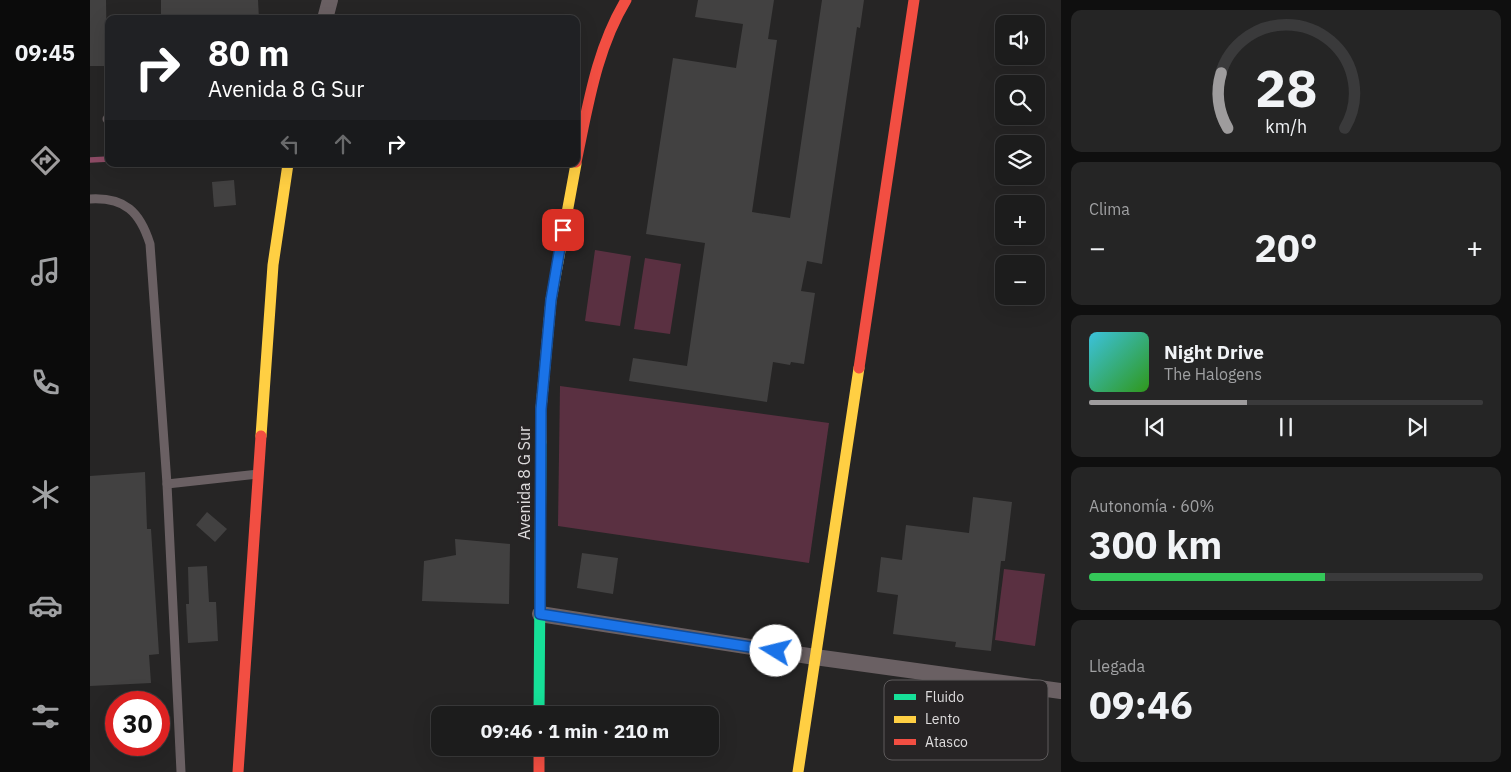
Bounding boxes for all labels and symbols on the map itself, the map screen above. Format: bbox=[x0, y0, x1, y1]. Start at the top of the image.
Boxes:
pin bbox=[542, 209, 584, 251]
street label: Avenida 8 G Sur bbox=[514, 426, 534, 540]
position arrow bbox=[749, 624, 801, 676]
legend bbox=[884, 680, 1048, 760]
text: Fluido bbox=[925, 688, 964, 706]
speed limit sign: 30 bbox=[105, 691, 170, 756]
text: Lento bbox=[925, 710, 960, 728]
text: Atasco bbox=[925, 733, 968, 751]

